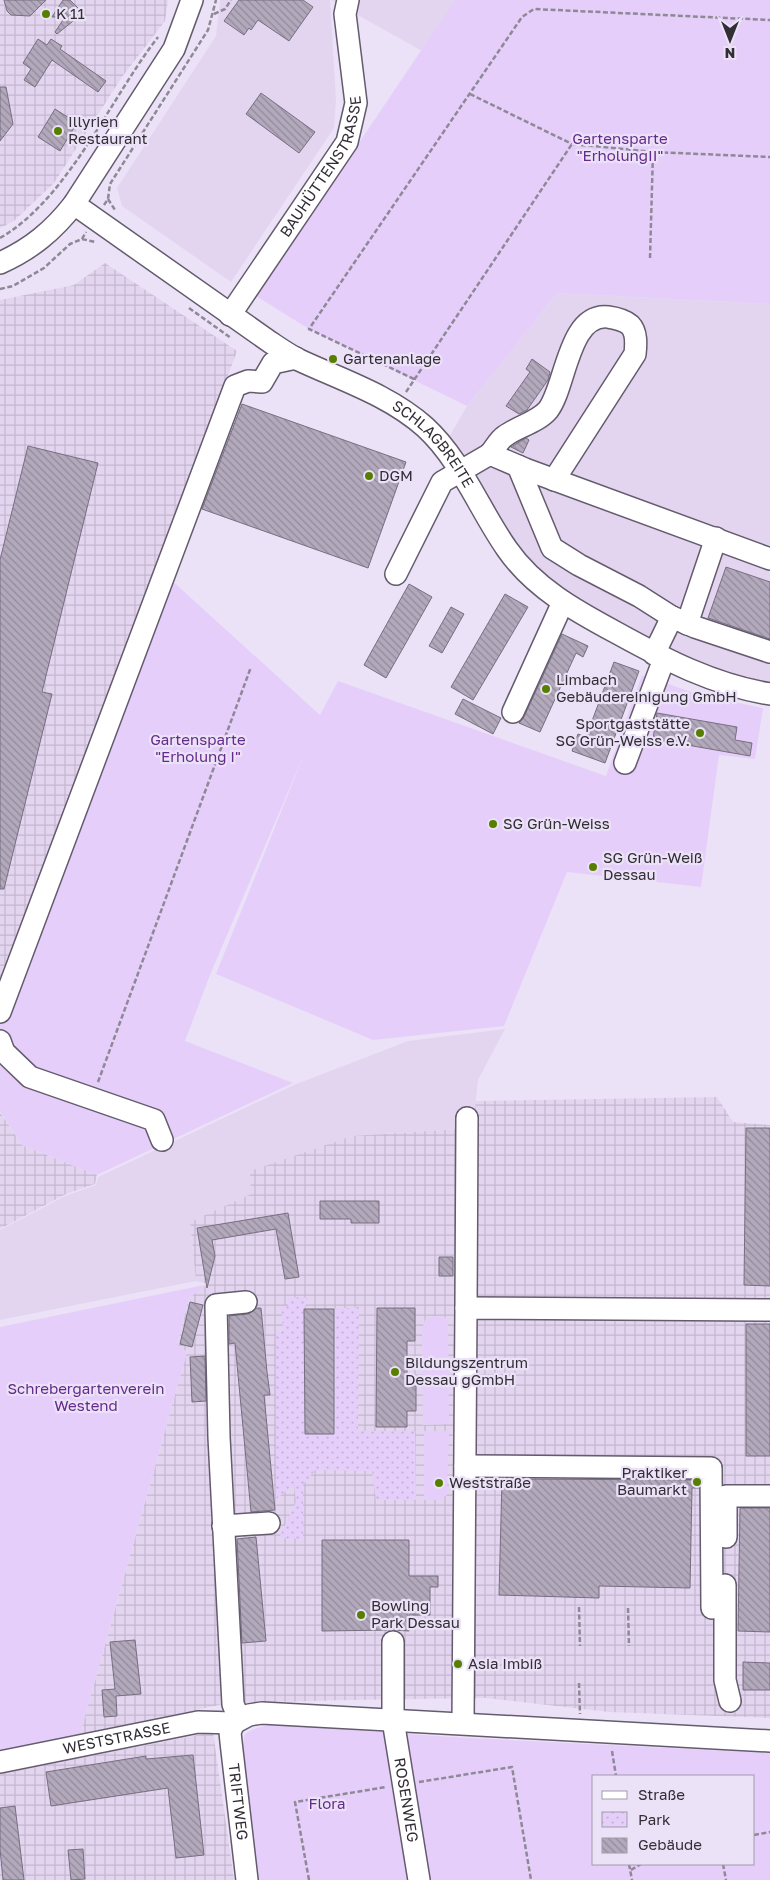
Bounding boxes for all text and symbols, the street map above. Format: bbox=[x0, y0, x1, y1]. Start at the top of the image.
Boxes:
place label: K 11 bbox=[56, 4, 85, 22]
marker: K 11 bbox=[40, 8, 52, 20]
north arrow bbox=[705, 15, 755, 65]
text: N bbox=[725, 45, 735, 62]
street label: BAUHÜTTENSTRASSE bbox=[276, 95, 364, 240]
place label: Illyrien Restaurant bbox=[68, 112, 148, 147]
marker: Illyrien Restaurant bbox=[52, 125, 64, 137]
park label: Gartensparte "ErholungII" bbox=[572, 129, 668, 164]
place label: Gartenanlage bbox=[343, 349, 441, 367]
marker: Gartenanlage bbox=[327, 353, 339, 365]
street label: SCHLAGBREITE bbox=[389, 396, 478, 490]
place label: DGM bbox=[379, 466, 413, 484]
marker: DGM bbox=[363, 470, 375, 482]
place label: Limbach Gebäudereinigung GmbH bbox=[556, 670, 737, 705]
marker: Limbach Gebäudereinigung GmbH bbox=[540, 683, 552, 695]
place label: Sportgaststätte SG Grün-Weiss e.V. bbox=[555, 714, 690, 749]
marker: Sportgaststätte SG Grün-Weiss e.V. bbox=[694, 727, 706, 739]
park label: Gartensparte "Erholung I" bbox=[150, 730, 246, 765]
place label: SG Grün-Weiss bbox=[503, 814, 610, 832]
marker: SG Grün-Weiss bbox=[487, 818, 499, 830]
place label: SG Grün-Weiß Dessau bbox=[603, 848, 703, 883]
marker: SG Grün-Weiß Dessau bbox=[587, 861, 599, 873]
place label: Bildungszentrum Dessau gGmbH bbox=[405, 1353, 528, 1388]
marker: Bildungszentrum Dessau gGmbH bbox=[389, 1366, 401, 1378]
park label: Schrebergartenverein Westend bbox=[8, 1379, 164, 1414]
place label: Praktiker Baumarkt bbox=[617, 1463, 687, 1498]
place label: Weststraße bbox=[449, 1473, 531, 1491]
marker: Praktiker Baumarkt bbox=[691, 1476, 703, 1488]
marker: Weststraße bbox=[433, 1477, 445, 1489]
place label: Bowling Park Dessau bbox=[371, 1596, 460, 1631]
marker: Bowling Park Dessau bbox=[355, 1609, 367, 1621]
place label: Asia Imbiß bbox=[468, 1654, 542, 1672]
marker: Asia Imbiß bbox=[452, 1658, 464, 1670]
street label: WESTSTRASSE bbox=[61, 1718, 172, 1757]
street label: ROSENWEG bbox=[391, 1756, 423, 1843]
street label: TRIFTWEG bbox=[226, 1762, 252, 1841]
legend bbox=[592, 1775, 755, 1865]
text: Straße bbox=[638, 1785, 685, 1803]
park label: Flora bbox=[309, 1794, 345, 1812]
text: Park bbox=[638, 1810, 671, 1828]
text: Gebäude bbox=[638, 1835, 702, 1853]

